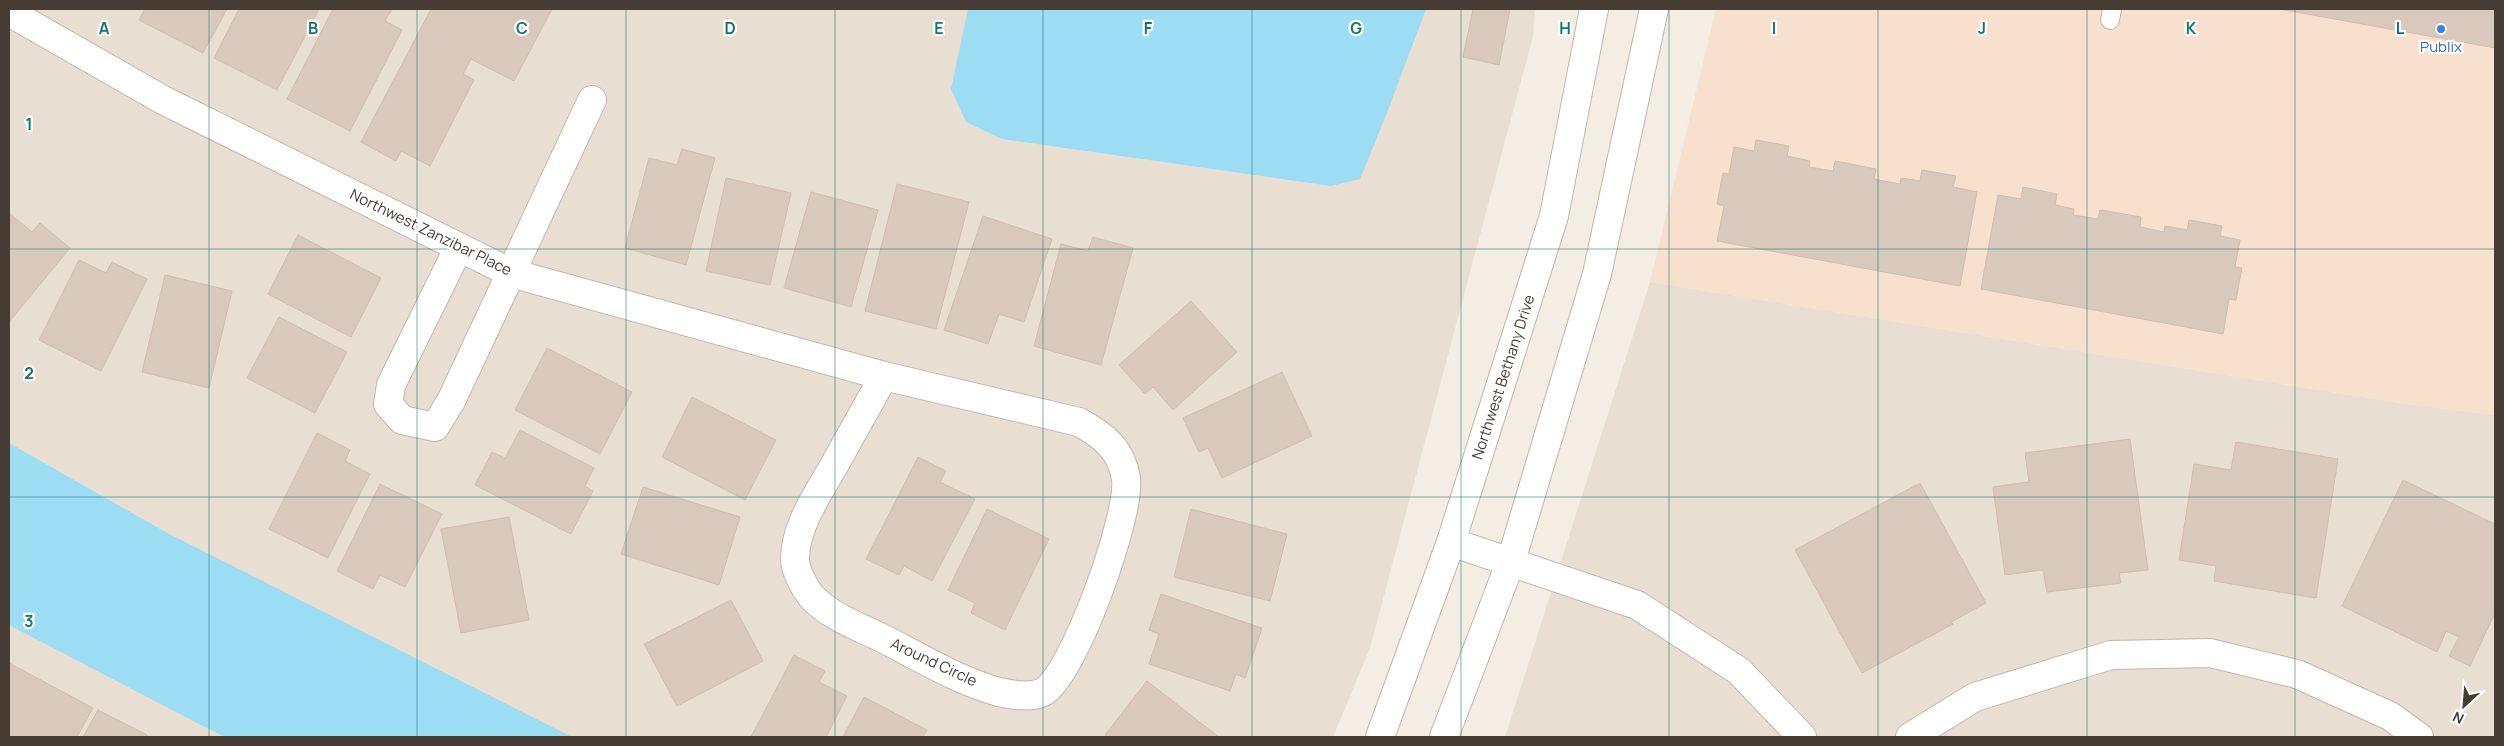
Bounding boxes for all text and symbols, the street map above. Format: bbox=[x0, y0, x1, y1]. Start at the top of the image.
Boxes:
text: A bbox=[99, 17, 110, 39]
text: B bbox=[308, 17, 318, 39]
text: C bbox=[516, 17, 528, 39]
text: D bbox=[724, 17, 736, 39]
text: E bbox=[934, 17, 944, 39]
text: F bbox=[1144, 17, 1153, 39]
text: G bbox=[1350, 17, 1362, 39]
text: H bbox=[1559, 17, 1571, 39]
text: I bbox=[1772, 17, 1776, 39]
text: J bbox=[1978, 17, 1986, 39]
text: K bbox=[2186, 17, 2197, 39]
text: L bbox=[2396, 17, 2405, 39]
marker: Publix bbox=[2435, 23, 2447, 35]
place label: Publix bbox=[2420, 36, 2462, 57]
text: 1 bbox=[25, 113, 33, 135]
street label: Northwest Zanzibar Place bbox=[347, 184, 516, 280]
street label: Northwest Bethany Drive bbox=[1466, 292, 1540, 462]
text: 2 bbox=[24, 362, 34, 384]
text: 3 bbox=[24, 610, 34, 632]
street label: Around Circle bbox=[887, 633, 981, 691]
north arrow bbox=[2439, 681, 2489, 731]
text: N bbox=[2449, 707, 2467, 729]

